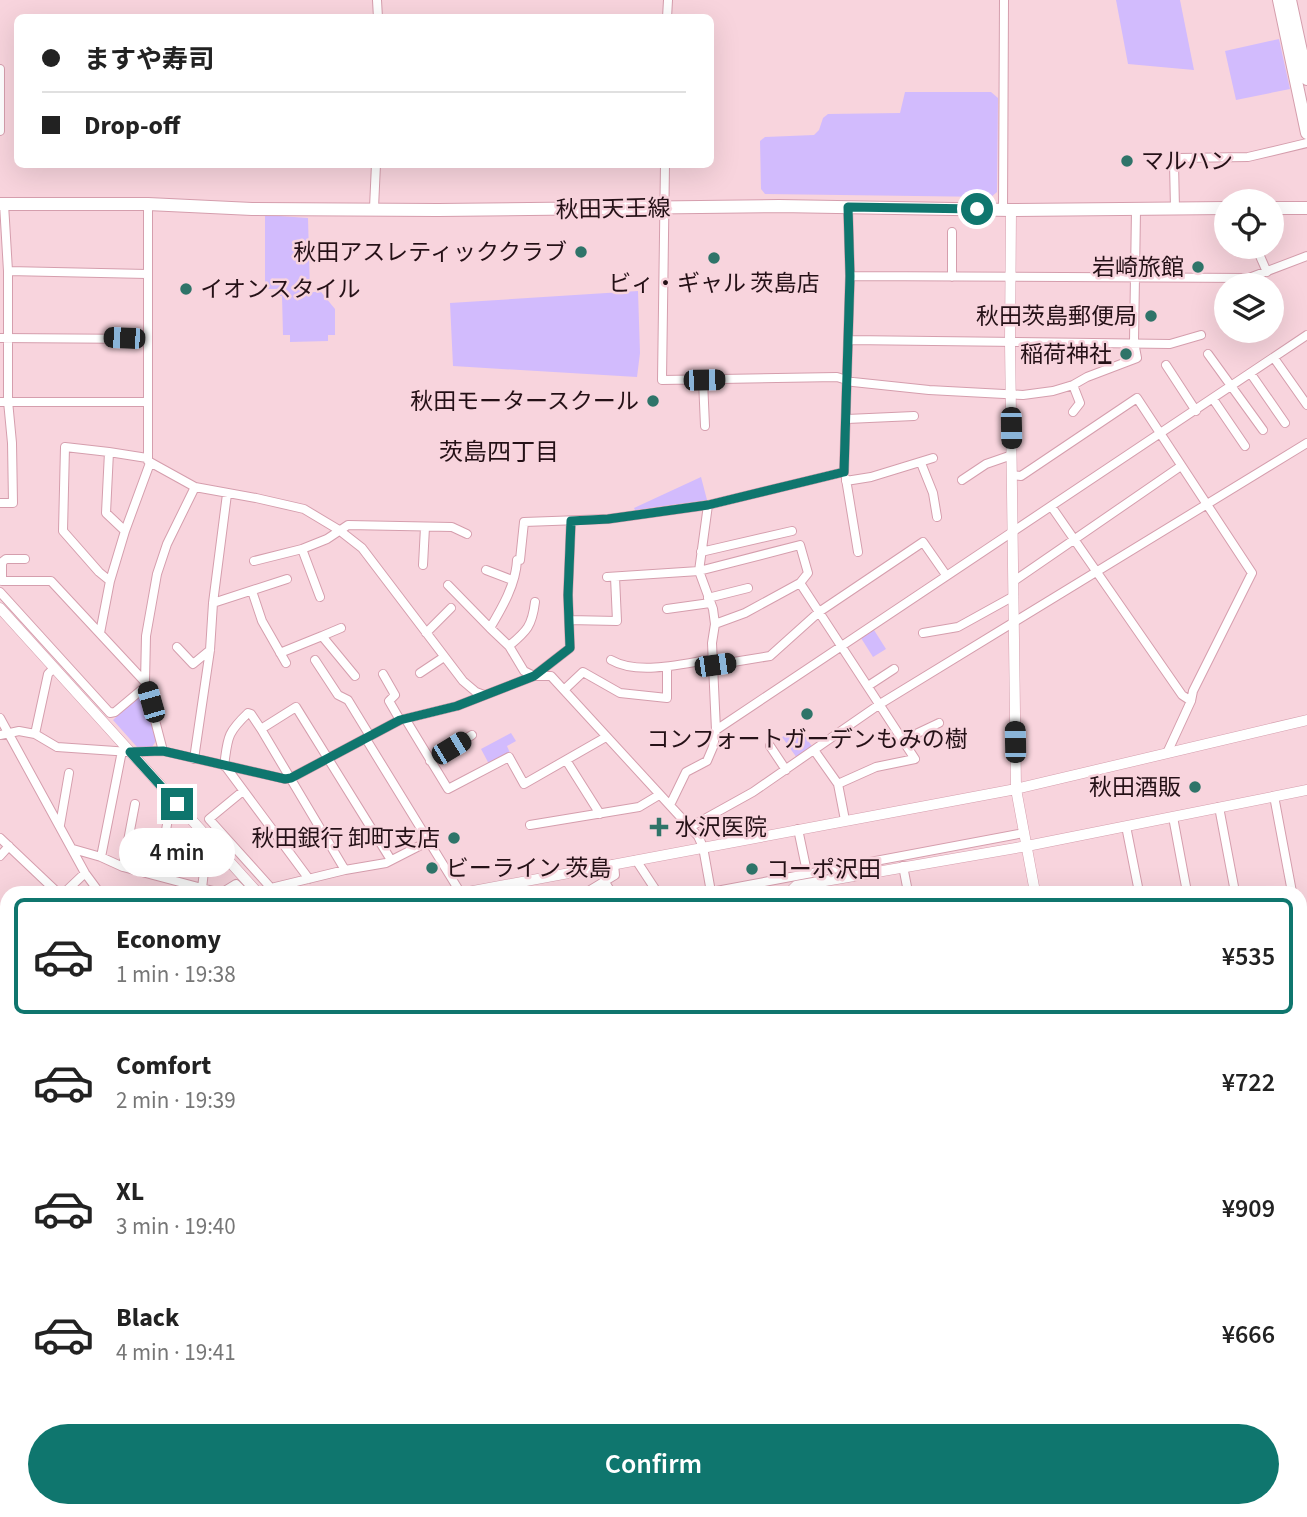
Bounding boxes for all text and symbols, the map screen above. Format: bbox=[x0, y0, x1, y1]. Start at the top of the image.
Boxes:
text: ますや寿司 bbox=[84, 41, 214, 78]
text: Drop-off bbox=[84, 107, 180, 144]
place label: マルハン bbox=[1141, 145, 1233, 178]
marker: マルハン bbox=[1119, 153, 1135, 169]
map controls bbox=[1214, 189, 1284, 343]
button: locate bbox=[1214, 189, 1284, 259]
street label: 秋田天王線 bbox=[555, 191, 671, 227]
route start bbox=[961, 193, 993, 225]
place label: 秋田アスレティッククラブ bbox=[293, 236, 567, 269]
marker: 秋田アスレティッククラブ bbox=[573, 244, 589, 260]
marker: ビィ・ギャル 茨島店 bbox=[706, 250, 722, 266]
place label: 岩崎旅館 bbox=[1092, 251, 1184, 284]
marker: 岩崎旅館 bbox=[1190, 259, 1206, 275]
place label: ビィ・ギャル 茨島店 bbox=[608, 267, 820, 300]
place label: イオンスタイル bbox=[200, 273, 361, 306]
button: layers bbox=[1214, 273, 1284, 343]
marker: イオンスタイル bbox=[178, 281, 194, 297]
place label: 秋田茨島郵便局 bbox=[976, 300, 1137, 333]
marker: 秋田茨島郵便局 bbox=[1143, 308, 1159, 324]
car bbox=[103, 327, 146, 349]
place label: 稲荷神社 bbox=[1020, 338, 1112, 371]
marker: 稲荷神社 bbox=[1118, 346, 1134, 362]
car bbox=[683, 369, 726, 391]
place label: 秋田モータースクール bbox=[410, 385, 639, 418]
marker: 秋田モータースクール bbox=[645, 393, 661, 409]
car bbox=[1001, 407, 1022, 449]
district label: 茨島四丁目 bbox=[439, 435, 559, 470]
car bbox=[693, 652, 738, 678]
car bbox=[136, 679, 167, 725]
marker: コンフォートガーデンもみの樹 bbox=[799, 706, 815, 722]
car bbox=[1005, 721, 1026, 763]
place label: コンフォートガーデンもみの樹 bbox=[646, 723, 968, 756]
car bbox=[428, 728, 475, 768]
place label: 秋田酒販 bbox=[1089, 771, 1181, 804]
marker: 秋田酒販 bbox=[1187, 779, 1203, 795]
route end bbox=[161, 788, 193, 820]
place label: 水沢医院 bbox=[675, 811, 767, 844]
marker: 水沢医院 bbox=[649, 817, 669, 837]
place label: 秋田銀行 卸町支店 bbox=[251, 822, 440, 855]
callout: 4 min bbox=[119, 828, 235, 878]
marker: 秋田銀行 卸町支店 bbox=[446, 830, 462, 846]
text: 4 min bbox=[150, 836, 204, 869]
place label: ビーライン 茨島 bbox=[446, 852, 612, 885]
place label: コーポ沢田 bbox=[766, 853, 881, 886]
marker: ビーライン 茨島 bbox=[424, 860, 440, 876]
marker: コーポ沢田 bbox=[744, 861, 760, 877]
text: Economy bbox=[116, 921, 221, 958]
icon: car bbox=[32, 925, 95, 988]
text: ¥535 bbox=[1222, 938, 1275, 975]
text: 1 min · 19:38 bbox=[116, 958, 236, 991]
text: Comfort bbox=[116, 1047, 211, 1084]
icon: car bbox=[32, 1051, 95, 1114]
text: ¥722 bbox=[1222, 1064, 1275, 1101]
text: 2 min · 19:39 bbox=[116, 1084, 236, 1117]
text: XL bbox=[116, 1173, 144, 1210]
icon: car bbox=[32, 1177, 95, 1240]
text: ¥909 bbox=[1222, 1190, 1275, 1227]
text: 3 min · 19:40 bbox=[116, 1210, 236, 1243]
text: Black bbox=[116, 1299, 179, 1336]
icon: car bbox=[32, 1303, 95, 1366]
text: ¥666 bbox=[1222, 1316, 1275, 1353]
text: 4 min · 19:41 bbox=[116, 1336, 236, 1369]
button: Confirm bbox=[28, 1424, 1279, 1504]

